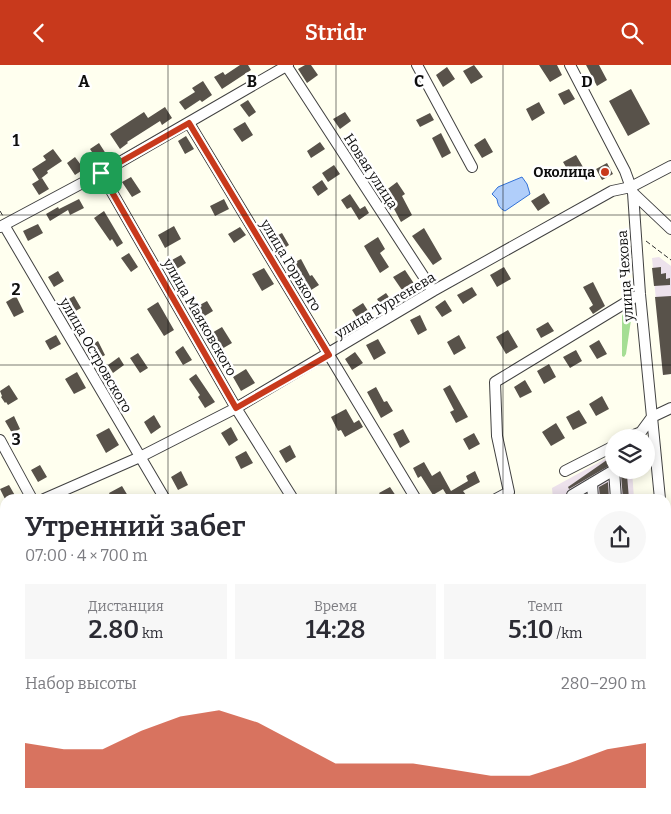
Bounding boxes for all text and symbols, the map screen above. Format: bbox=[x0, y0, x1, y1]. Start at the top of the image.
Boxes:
icon: back bbox=[25, 19, 53, 47]
text: Stridr bbox=[305, 19, 366, 46]
icon: search bbox=[618, 19, 646, 47]
text: A bbox=[78, 72, 90, 91]
text: B bbox=[247, 72, 257, 91]
text: C bbox=[414, 72, 424, 91]
text: D bbox=[581, 72, 593, 91]
street label: Новая улица bbox=[340, 130, 401, 212]
text: 1 bbox=[13, 131, 20, 150]
pin bbox=[80, 152, 122, 194]
icon: arrive bbox=[87, 159, 115, 187]
place label: Околица bbox=[533, 164, 595, 181]
marker: Околица bbox=[599, 166, 611, 178]
street label: улица Горького bbox=[256, 215, 325, 314]
street label: улица Чехова bbox=[614, 229, 637, 323]
street label: улица Маяковского bbox=[159, 255, 240, 379]
street label: улица Тургенева bbox=[331, 269, 439, 343]
text: 2 bbox=[11, 280, 21, 299]
street label: улица Островского bbox=[55, 294, 135, 416]
map controls bbox=[605, 429, 655, 479]
button: layers bbox=[605, 429, 655, 479]
text: 3 bbox=[11, 430, 21, 449]
text: Утренний забег bbox=[25, 510, 245, 543]
button: share bbox=[594, 511, 646, 563]
text: 07:00 · 4 × 700 m bbox=[25, 546, 148, 565]
text: Дистанция bbox=[88, 598, 164, 615]
text: Время bbox=[314, 598, 357, 615]
text: Темп bbox=[528, 598, 563, 615]
text: 2.80 bbox=[89, 615, 139, 645]
text: 14:28 bbox=[305, 615, 366, 645]
text: 5:10 bbox=[508, 615, 554, 645]
text: km bbox=[139, 625, 163, 642]
text: /km bbox=[554, 625, 582, 642]
text: Набор высоты bbox=[25, 674, 137, 693]
text: 280–290 m bbox=[561, 674, 646, 693]

